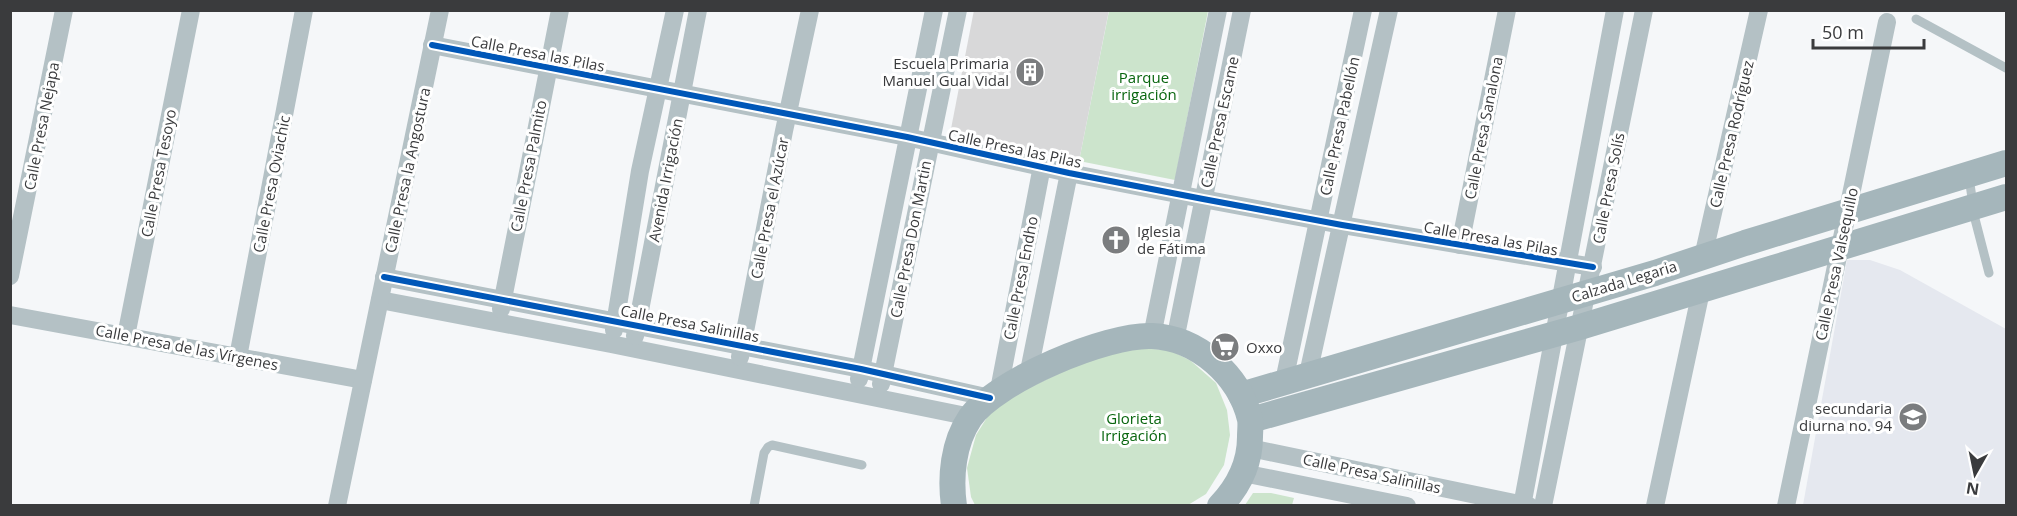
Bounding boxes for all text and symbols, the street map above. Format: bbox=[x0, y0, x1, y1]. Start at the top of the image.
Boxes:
scale bar bbox=[1813, 12, 1924, 50]
text: 50 m bbox=[1822, 20, 1864, 44]
street label: Calle Presa las Pilas bbox=[469, 30, 607, 76]
place label: Escuela Primaria Manuel Gual Vidal bbox=[883, 53, 1009, 90]
street label: Calle Presa Escame bbox=[1195, 54, 1243, 190]
street label: Calle Presa Pabellón bbox=[1315, 55, 1363, 197]
street label: Calle Presa Sanalona bbox=[1459, 55, 1507, 201]
building icon: Escuela Primaria Manuel Gual Vidal bbox=[1014, 56, 1046, 88]
street label: Calle Presa Rodríguez bbox=[1704, 58, 1758, 210]
street label: Calle Presa Nejapa bbox=[19, 60, 63, 192]
park label: Parque irrigación bbox=[1111, 67, 1177, 104]
street label: Calle Presa la Angostura bbox=[380, 85, 434, 255]
street label: Calle Presa Palmito bbox=[505, 98, 551, 234]
street label: Calle Presa Tesoyo bbox=[136, 107, 180, 239]
street label: Calle Presa Oviachic bbox=[248, 114, 294, 254]
street label: Avenida Irrigación bbox=[643, 116, 687, 244]
street label: Calle Presa las Pilas bbox=[946, 124, 1084, 172]
street label: Calle Presa Solís bbox=[1587, 131, 1629, 245]
street label: Calle Presa el Azúcar bbox=[745, 135, 793, 281]
street label: Calle Presa Don Martin bbox=[885, 159, 935, 319]
street label: Calle Presa Valsequillo bbox=[1810, 186, 1862, 342]
street label: Calle Presa Endho bbox=[998, 214, 1042, 342]
street label: Calle Presa las Pilas bbox=[1422, 216, 1560, 260]
place label: Iglesia de Fátima bbox=[1137, 221, 1206, 258]
church icon: Iglesia de Fátima bbox=[1100, 224, 1132, 256]
street label: Calzada Legaria bbox=[1569, 255, 1679, 307]
street label: Calle Presa Salinillas bbox=[619, 300, 761, 346]
street label: Calle Presa de las Vírgenes bbox=[94, 319, 280, 375]
supermarket icon: Oxxo bbox=[1209, 331, 1241, 363]
place label: Oxxo bbox=[1246, 337, 1282, 357]
place label: secundaria diurna no. 94 bbox=[1799, 398, 1892, 435]
school or university icon: secundaria diurna no. 94 bbox=[1897, 401, 1929, 433]
park label: Glorieta Irrigación bbox=[1101, 408, 1167, 445]
north arrow bbox=[1945, 444, 2005, 504]
street label: Calle Presa Salinillas bbox=[1301, 449, 1443, 497]
text: N bbox=[1965, 477, 1981, 501]

